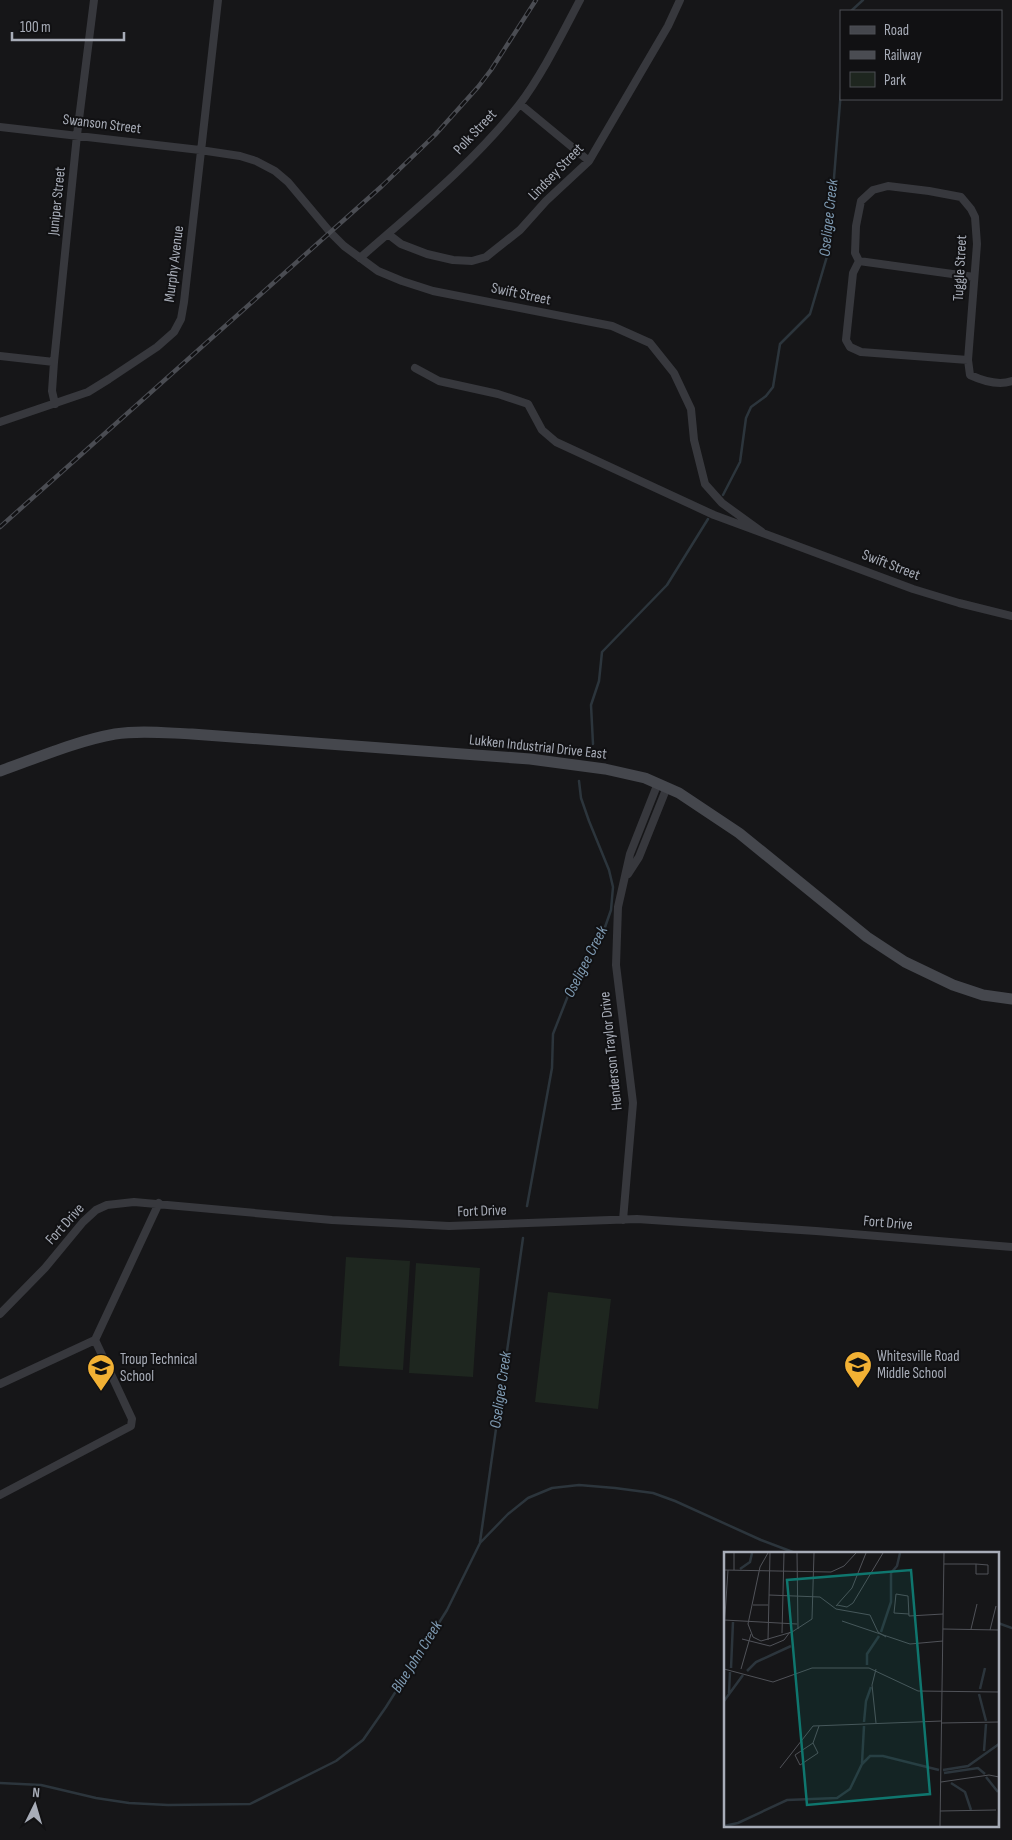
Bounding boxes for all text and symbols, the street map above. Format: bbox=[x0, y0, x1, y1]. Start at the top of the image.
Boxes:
scale bar bbox=[12, 10, 125, 42]
legend bbox=[840, 10, 1002, 100]
text: 100 m bbox=[20, 18, 51, 37]
text: Road bbox=[884, 21, 909, 40]
text: Railway bbox=[884, 46, 922, 65]
text: Park bbox=[884, 71, 906, 90]
street label: Polk Street bbox=[449, 105, 501, 159]
street label: Swanson Street bbox=[62, 110, 143, 138]
street label: Lindsey Street bbox=[524, 139, 588, 205]
street label: Juniper Street bbox=[44, 165, 70, 237]
water label: Oseligee Creek bbox=[816, 177, 843, 258]
street label: Murphy Avenue bbox=[160, 225, 188, 303]
street label: Tuggle Street bbox=[949, 234, 971, 302]
street label: Swift Street bbox=[489, 278, 553, 310]
street label: Swift Street bbox=[859, 545, 923, 585]
street label: Lukken Industrial Drive East bbox=[468, 730, 608, 764]
water label: Oseligee Creek bbox=[560, 922, 613, 1001]
street label: Henderson Traylor Drive bbox=[595, 991, 627, 1111]
street label: Fort Drive bbox=[41, 1199, 89, 1249]
street label: Fort Drive bbox=[457, 1201, 507, 1221]
street label: Fort Drive bbox=[863, 1211, 913, 1235]
place label: Whitesville Road Middle School bbox=[877, 1347, 959, 1383]
water label: Oseligee Creek bbox=[486, 1349, 516, 1430]
place label: Troup Technical School bbox=[120, 1350, 197, 1386]
school or university icon: Whitesville Road Middle School bbox=[843, 1350, 873, 1389]
school or university icon: Troup Technical School bbox=[86, 1353, 116, 1392]
inset map bbox=[724, 1552, 1000, 1828]
water label: Blue John Creek bbox=[387, 1617, 447, 1696]
north arrow bbox=[10, 1780, 60, 1830]
text: N bbox=[32, 1784, 41, 1801]

